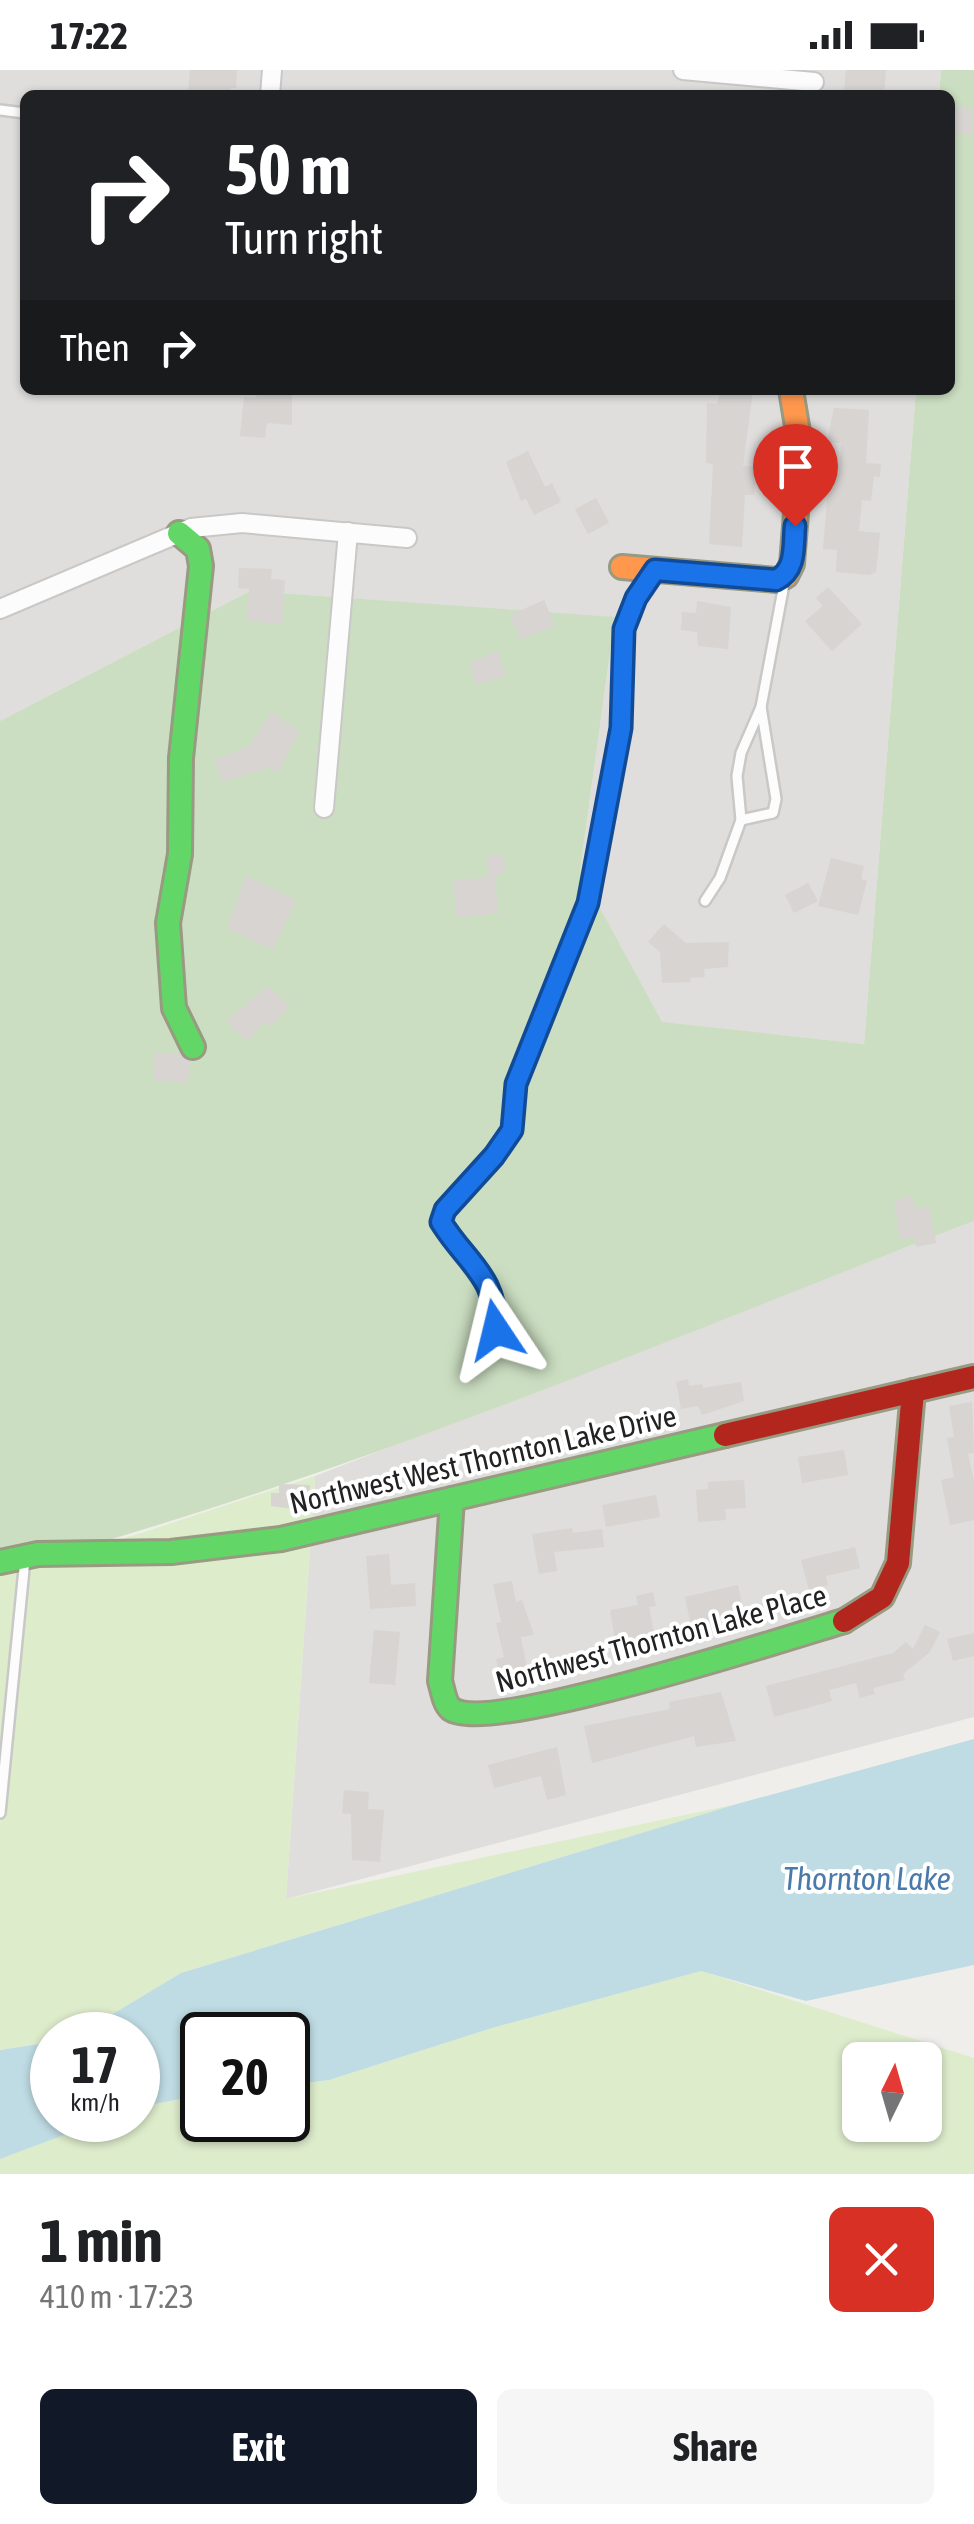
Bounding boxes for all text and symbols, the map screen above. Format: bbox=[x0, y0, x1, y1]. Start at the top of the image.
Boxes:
text: 17:22 bbox=[50, 14, 128, 57]
text: 50 m bbox=[225, 129, 351, 209]
icon: right bbox=[60, 130, 190, 260]
text: Turn right bbox=[225, 212, 383, 264]
icon: right bbox=[150, 320, 205, 375]
text: Then bbox=[60, 326, 130, 369]
pin bbox=[753, 424, 838, 527]
icon: arrive bbox=[768, 439, 823, 494]
position arrow bbox=[444, 1278, 548, 1382]
street label: Northwest West Thornton Lake Drive bbox=[286, 1398, 679, 1520]
street label: Northwest Thornton Lake Place bbox=[492, 1577, 830, 1699]
water label: Thornton Lake bbox=[783, 1860, 951, 1897]
speed limit sign: 20 bbox=[180, 2012, 310, 2142]
text: 17 bbox=[71, 2036, 118, 2094]
north arrow bbox=[842, 2042, 942, 2142]
map controls bbox=[842, 2042, 942, 2142]
text: km/h bbox=[70, 2088, 120, 2116]
text: 1 min bbox=[40, 2206, 163, 2275]
button: close bbox=[829, 2207, 934, 2312]
text: 410 m · 17:23 bbox=[40, 2278, 194, 2315]
button: Exit bbox=[40, 2389, 477, 2504]
button: Share bbox=[497, 2389, 934, 2504]

